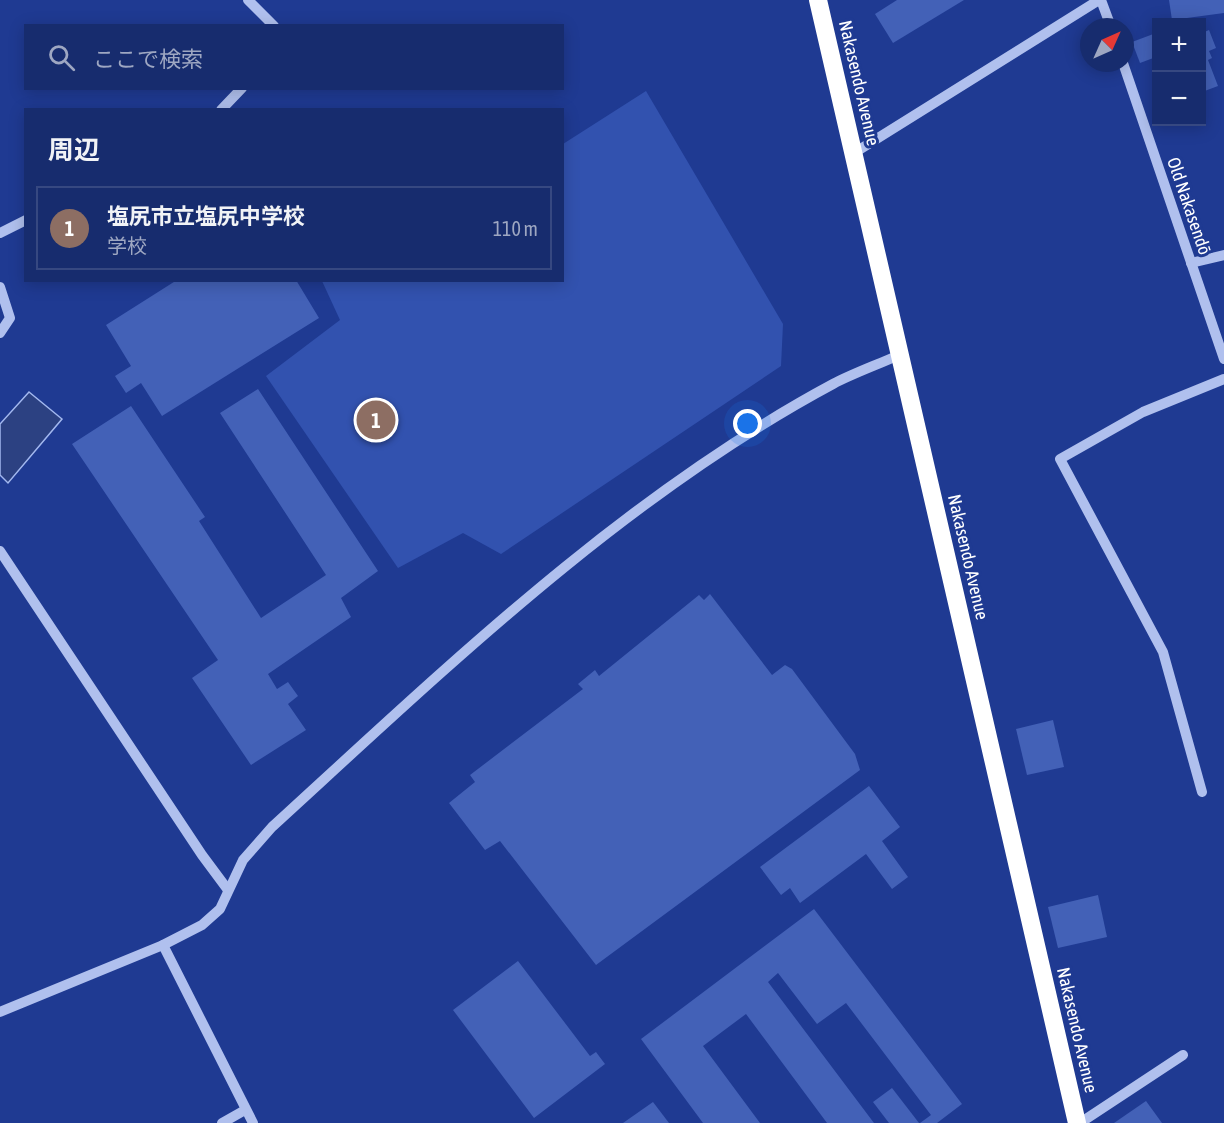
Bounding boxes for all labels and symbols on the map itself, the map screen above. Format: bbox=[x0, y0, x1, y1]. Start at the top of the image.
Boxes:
street label: Nakasendo Avenue bbox=[835, 18, 884, 148]
north arrow bbox=[1080, 18, 1134, 72]
street label: Old Nakasendō bbox=[1163, 154, 1216, 257]
pin: 1 bbox=[356, 398, 395, 442]
your location bbox=[733, 409, 762, 438]
street label: Nakasendo Avenue bbox=[944, 492, 993, 622]
street label: Nakasendo Avenue bbox=[1053, 965, 1102, 1095]

